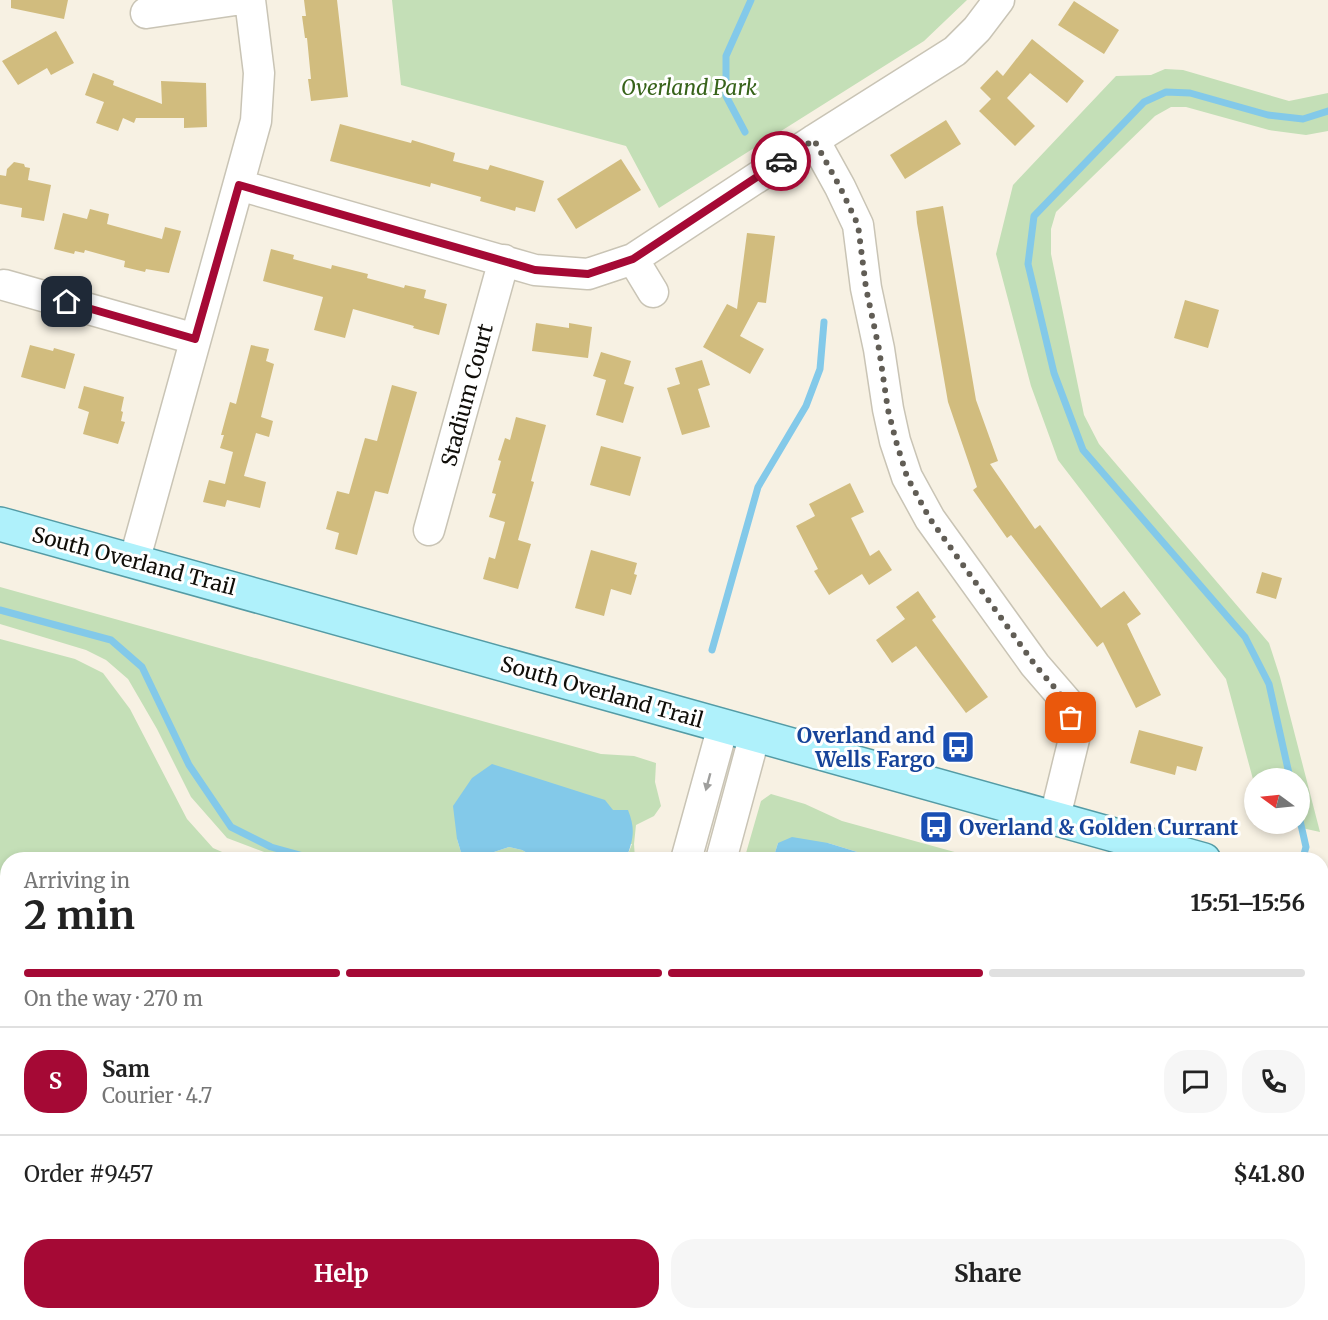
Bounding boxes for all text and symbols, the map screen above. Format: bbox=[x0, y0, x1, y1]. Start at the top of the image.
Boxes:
park label: Overland Park bbox=[621, 74, 758, 101]
courier bbox=[751, 131, 811, 191]
icon: car bbox=[765, 145, 798, 178]
pin bbox=[41, 276, 92, 327]
icon: home bbox=[50, 285, 83, 318]
street label: Stadium Court bbox=[435, 321, 499, 469]
street label: South Overland Trail bbox=[29, 521, 239, 601]
street label: South Overland Trail bbox=[497, 650, 707, 734]
pin bbox=[1045, 692, 1096, 743]
icon: bag bbox=[1054, 701, 1087, 734]
place label: Overland and Wells Fargo bbox=[797, 722, 935, 773]
bus stop icon: Overland and Wells Fargo bbox=[940, 729, 976, 765]
north arrow bbox=[1244, 768, 1310, 834]
map controls bbox=[1244, 768, 1310, 834]
one-way arrow bbox=[702, 773, 712, 791]
bus stop icon: Overland & Golden Currant bbox=[918, 809, 954, 845]
place label: Overland & Golden Currant bbox=[959, 814, 1239, 841]
text: Arriving in bbox=[24, 868, 130, 893]
text: 15:51–15:56 bbox=[1190, 889, 1305, 917]
text: 2 min bbox=[24, 891, 135, 940]
text: On the way · 270 m bbox=[24, 986, 203, 1011]
button: chat bbox=[1164, 1050, 1227, 1113]
button: phone bbox=[1242, 1050, 1305, 1113]
text: Sam bbox=[102, 1055, 150, 1083]
text: S bbox=[49, 1067, 62, 1095]
text: Courier · 4.7 bbox=[102, 1083, 212, 1108]
text: Order #9457 bbox=[24, 1160, 153, 1188]
text: $41.80 bbox=[1233, 1160, 1305, 1188]
button: Help bbox=[24, 1239, 659, 1308]
button: Share bbox=[671, 1239, 1305, 1308]

